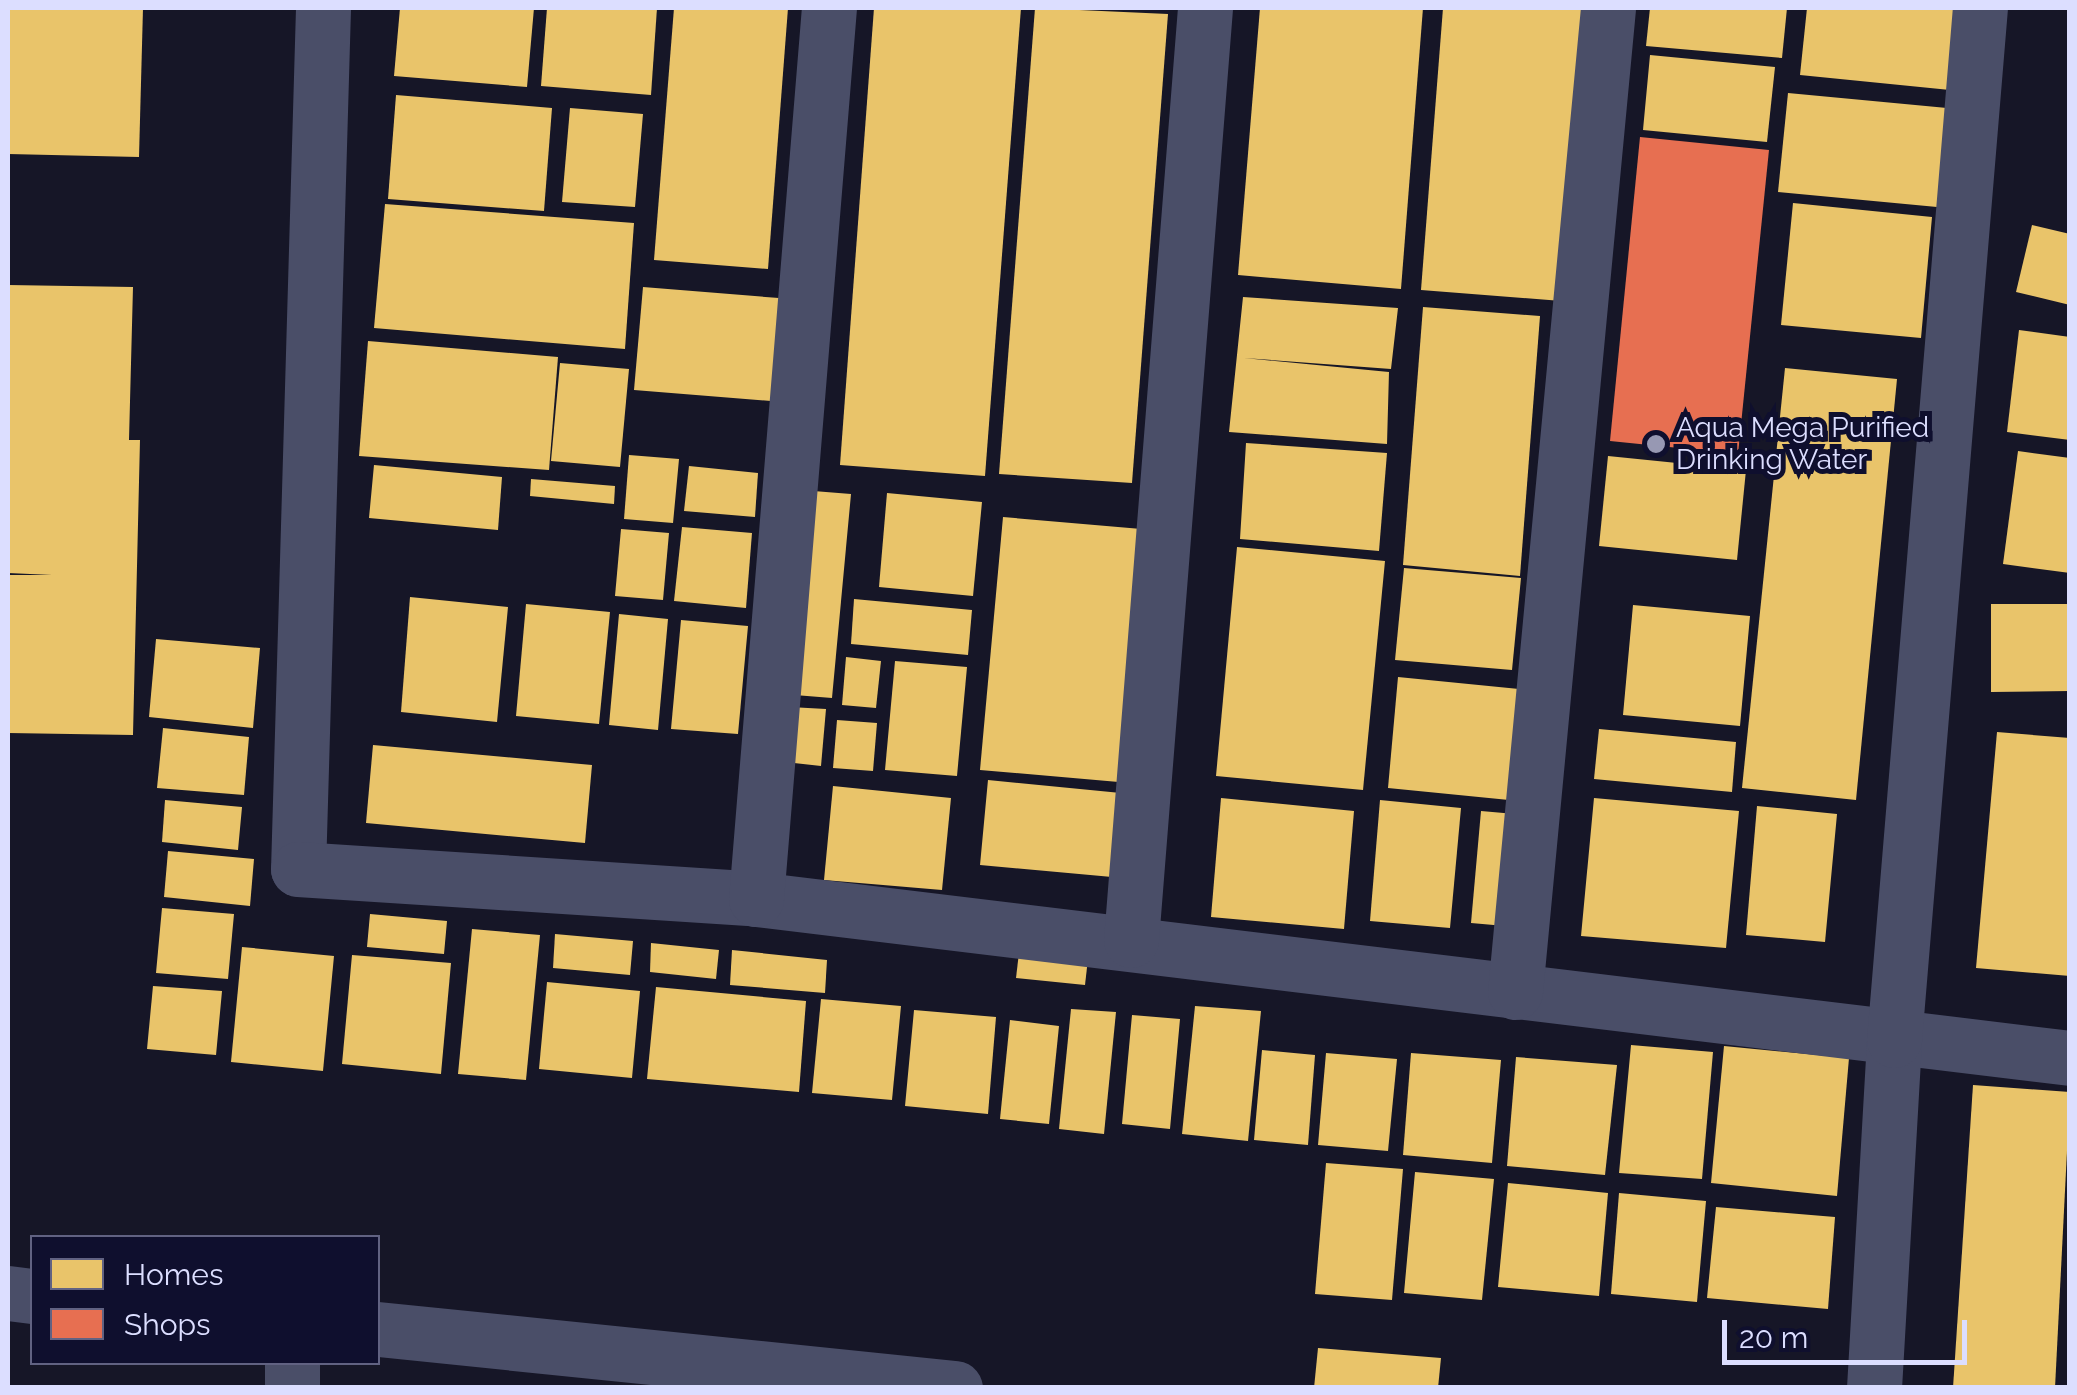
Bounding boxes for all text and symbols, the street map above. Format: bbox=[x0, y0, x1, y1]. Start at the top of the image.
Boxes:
place label: Aqua Mega Purified Drinking Water bbox=[1676, 411, 1929, 477]
marker: Aqua Mega Purified Drinking Water bbox=[1645, 433, 1667, 455]
legend bbox=[30, 1235, 380, 1365]
text: Homes bbox=[124, 1257, 223, 1292]
scale bar bbox=[1727, 1300, 1972, 1362]
text: Shops bbox=[124, 1307, 211, 1342]
text: 20 m bbox=[1739, 1320, 1808, 1355]

